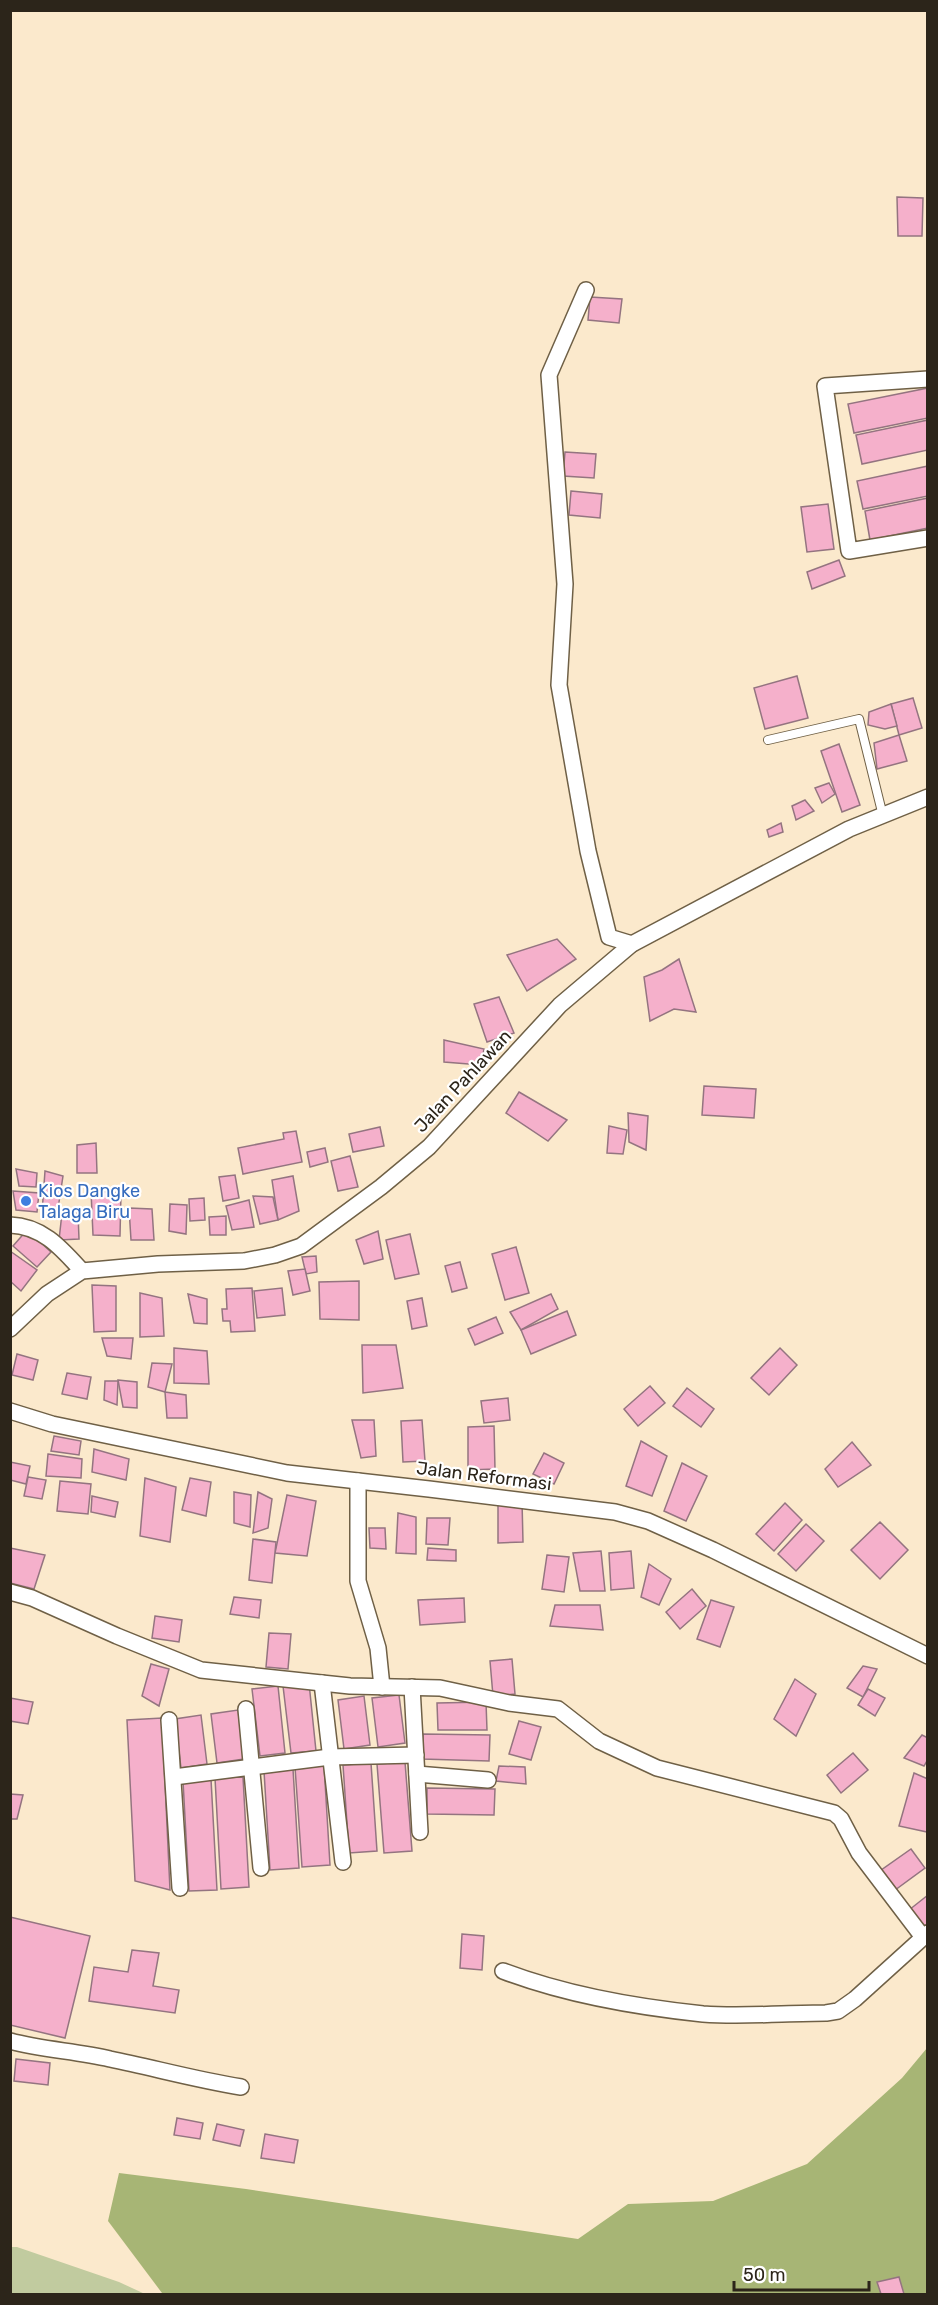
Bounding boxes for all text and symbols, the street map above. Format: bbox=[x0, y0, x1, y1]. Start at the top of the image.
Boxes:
street label: Jalan Pahlawan bbox=[410, 1025, 516, 1137]
place label: Kios Dangke Talaga Biru bbox=[38, 1180, 140, 1223]
marker: Kios Dangke Talaga Biru bbox=[19, 1194, 33, 1208]
street label: Jalan Reformasi bbox=[415, 1457, 553, 1495]
scale bar bbox=[734, 2254, 869, 2292]
text: 50 m bbox=[743, 2264, 786, 2286]

